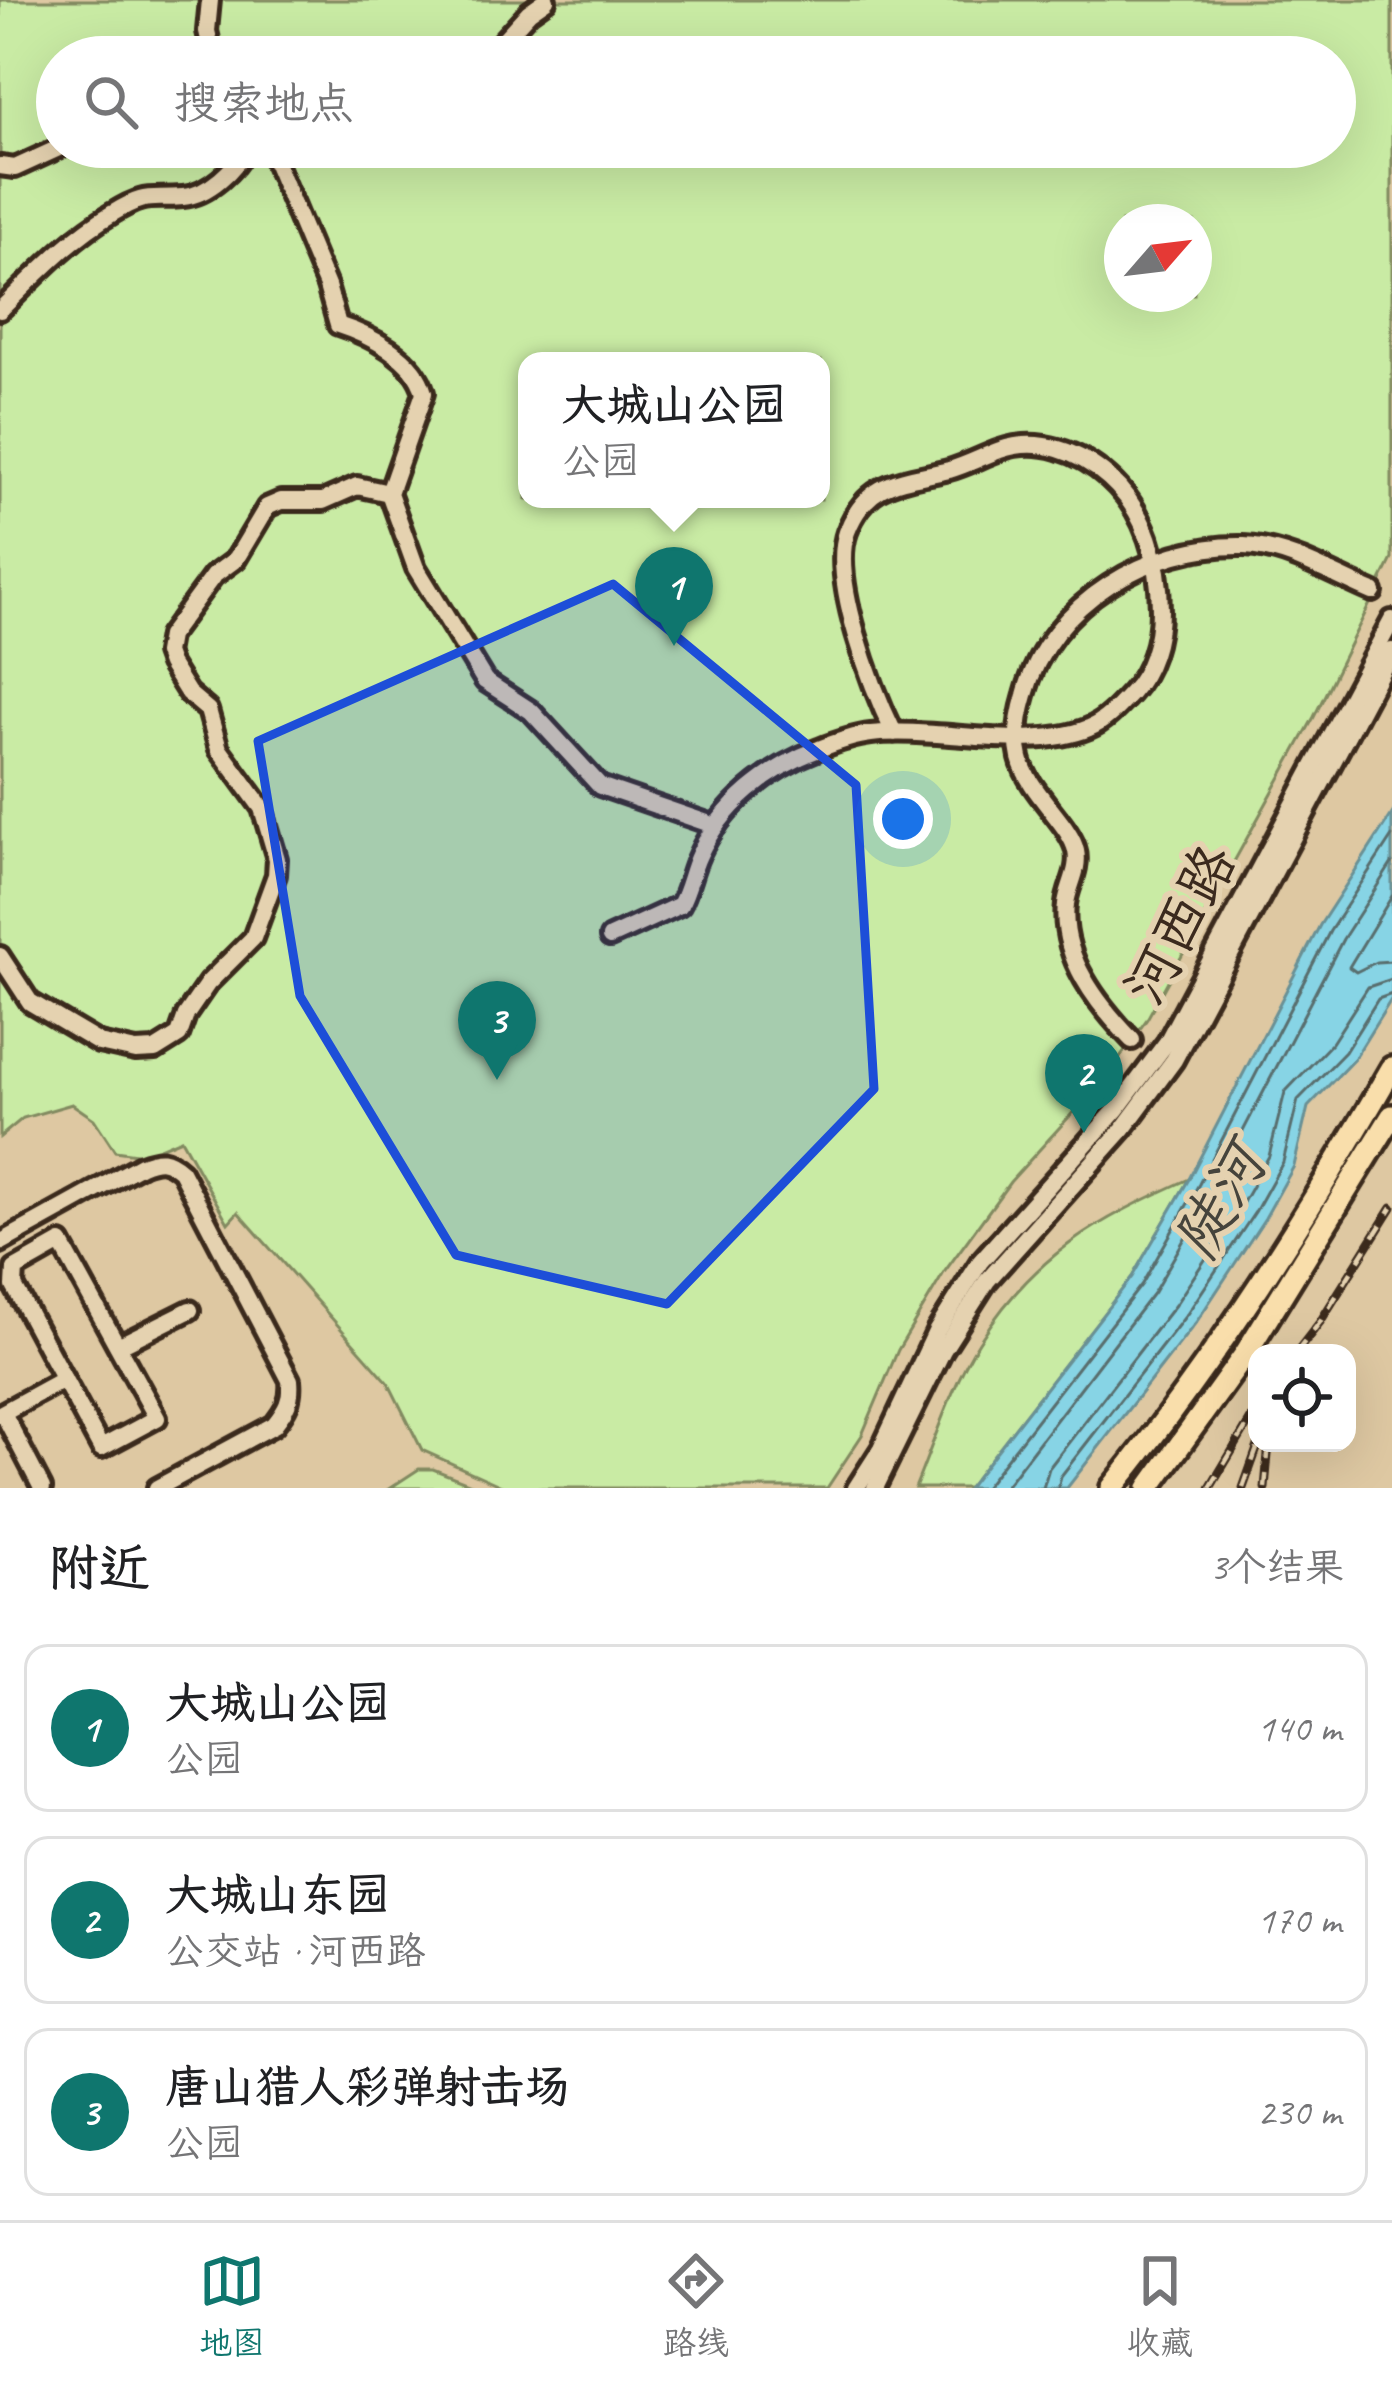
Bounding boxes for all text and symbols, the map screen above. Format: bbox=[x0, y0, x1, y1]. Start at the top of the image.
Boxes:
search box bbox=[36, 36, 1356, 168]
icon: search bbox=[78, 69, 144, 135]
text: 搜索地点 bbox=[174, 75, 354, 132]
north arrow bbox=[1104, 204, 1212, 312]
popup bbox=[518, 352, 830, 508]
text: 大城山公园 bbox=[561, 377, 787, 434]
text: 公园 bbox=[561, 437, 640, 486]
pin: 1 bbox=[635, 547, 713, 646]
your location bbox=[873, 789, 933, 849]
street label: 河西路 bbox=[1108, 832, 1252, 1017]
pin: 3 bbox=[458, 981, 536, 1080]
pin: 2 bbox=[1045, 1034, 1123, 1133]
water label: 陡河 bbox=[1157, 1123, 1287, 1272]
map controls bbox=[1248, 1344, 1356, 1452]
button: locate bbox=[1248, 1344, 1356, 1452]
text: 附近 bbox=[48, 1536, 150, 1600]
text: 3个结果 bbox=[1209, 1543, 1344, 1592]
text: 大城山公园 bbox=[165, 1675, 390, 1732]
text: 1 bbox=[81, 1704, 99, 1753]
text: 140 m bbox=[1257, 1704, 1341, 1753]
text: 公园 bbox=[165, 1735, 243, 1784]
text: 大城山东园 bbox=[165, 1867, 390, 1924]
text: 2 bbox=[81, 1896, 99, 1945]
text: 170 m bbox=[1257, 1896, 1341, 1945]
text: 公交站 · 河西路 bbox=[165, 1927, 425, 1976]
text: 唐山猎人彩弹射击场 bbox=[165, 2059, 570, 2116]
text: 3 bbox=[81, 2088, 99, 2137]
text: 230 m bbox=[1257, 2088, 1341, 2137]
text: 公园 bbox=[165, 2119, 243, 2168]
tab: 地图 bbox=[199, 2248, 265, 2364]
tab: 路线 bbox=[663, 2248, 729, 2364]
tab: 收藏 bbox=[1127, 2248, 1193, 2364]

